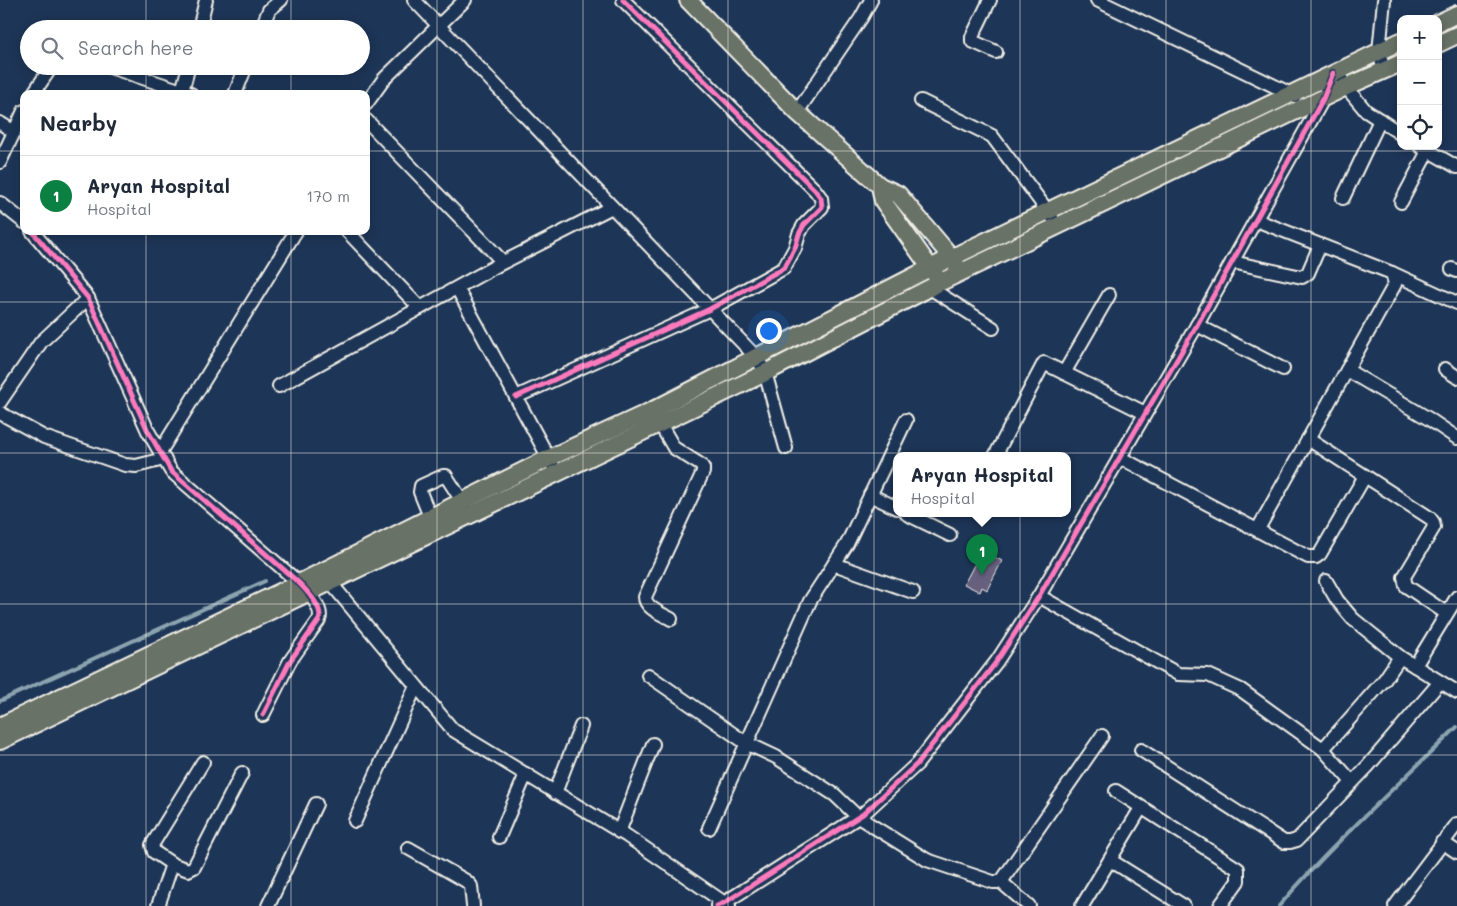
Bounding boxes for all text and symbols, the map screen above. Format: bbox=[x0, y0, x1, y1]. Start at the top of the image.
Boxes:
map controls bbox=[1397, 15, 1442, 150]
button: + bbox=[1397, 15, 1442, 60]
search box bbox=[20, 20, 370, 75]
icon: search bbox=[38, 34, 66, 62]
text: Search here bbox=[78, 35, 194, 60]
button: − bbox=[1397, 60, 1442, 105]
button: locate bbox=[1397, 105, 1442, 150]
text: Nearby bbox=[40, 109, 117, 136]
text: Aryan Hospital bbox=[87, 173, 230, 198]
text: 1 bbox=[52, 185, 60, 206]
text: 170 m bbox=[306, 185, 350, 206]
text: Hospital bbox=[87, 198, 151, 219]
your location bbox=[756, 318, 782, 344]
popup bbox=[893, 452, 1071, 517]
text: Aryan Hospital bbox=[911, 462, 1053, 487]
text: Hospital bbox=[911, 487, 975, 508]
pin: 1 bbox=[966, 534, 998, 575]

